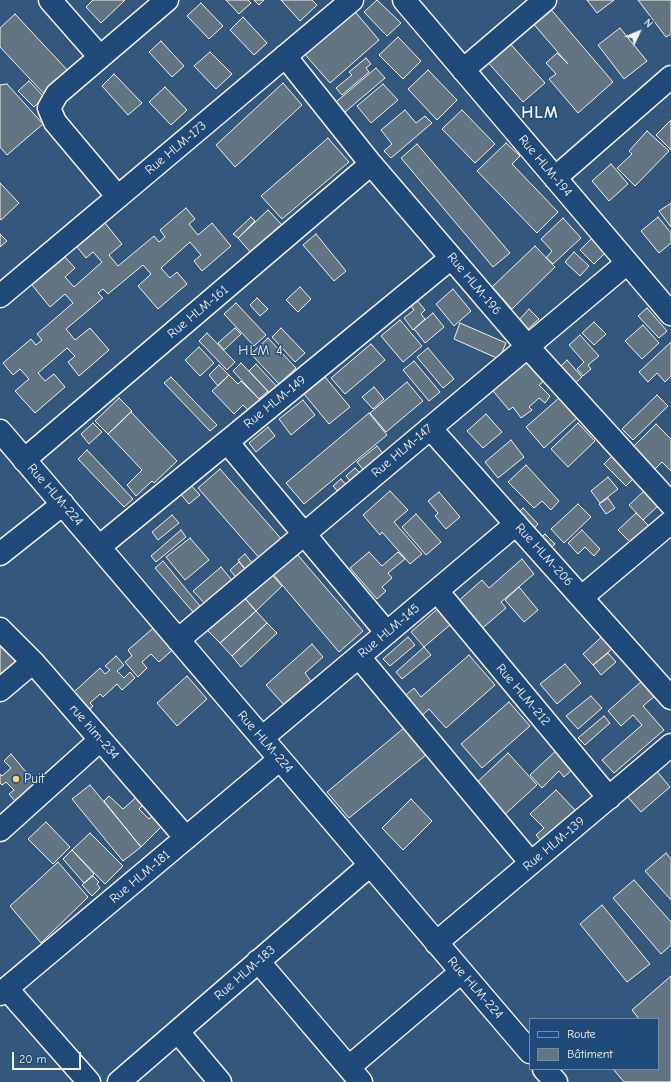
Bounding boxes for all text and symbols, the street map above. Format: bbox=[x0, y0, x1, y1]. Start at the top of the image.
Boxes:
north arrow bbox=[619, 12, 659, 52]
text: N bbox=[641, 16, 655, 30]
district label: HLM bbox=[521, 103, 559, 123]
street label: Rue HLM-173 bbox=[142, 118, 210, 178]
street label: Rue HLM-194 bbox=[515, 132, 575, 200]
street label: Rue HLM-196 bbox=[443, 250, 505, 318]
street label: Rue HLM-161 bbox=[164, 282, 232, 342]
district label: HLM 4 bbox=[238, 343, 284, 359]
street label: Rue HLM-149 bbox=[241, 372, 309, 432]
street label: Rue HLM-147 bbox=[368, 421, 436, 481]
street label: Rue HLM-224 bbox=[24, 461, 86, 529]
street label: Rue HLM-206 bbox=[512, 520, 576, 590]
street label: Rue HLM-145 bbox=[355, 601, 423, 661]
street label: Rue HLM-212 bbox=[493, 661, 553, 729]
street label: rue hlm-234 bbox=[66, 701, 122, 763]
street label: Rue HLM-224 bbox=[234, 708, 296, 776]
place label: Puit bbox=[24, 771, 45, 787]
marker: Puit bbox=[11, 774, 21, 784]
street label: Rue HLM-139 bbox=[520, 814, 588, 874]
street label: Rue HLM-181 bbox=[107, 847, 173, 907]
street label: Rue HLM-183 bbox=[211, 942, 279, 1004]
street label: Rue HLM-224 bbox=[444, 954, 506, 1022]
legend bbox=[529, 1018, 659, 1070]
text: Route bbox=[567, 1027, 596, 1041]
scale bar bbox=[14, 1044, 83, 1070]
text: Bâtiment bbox=[567, 1047, 613, 1061]
text: 20 m bbox=[19, 1052, 47, 1066]

